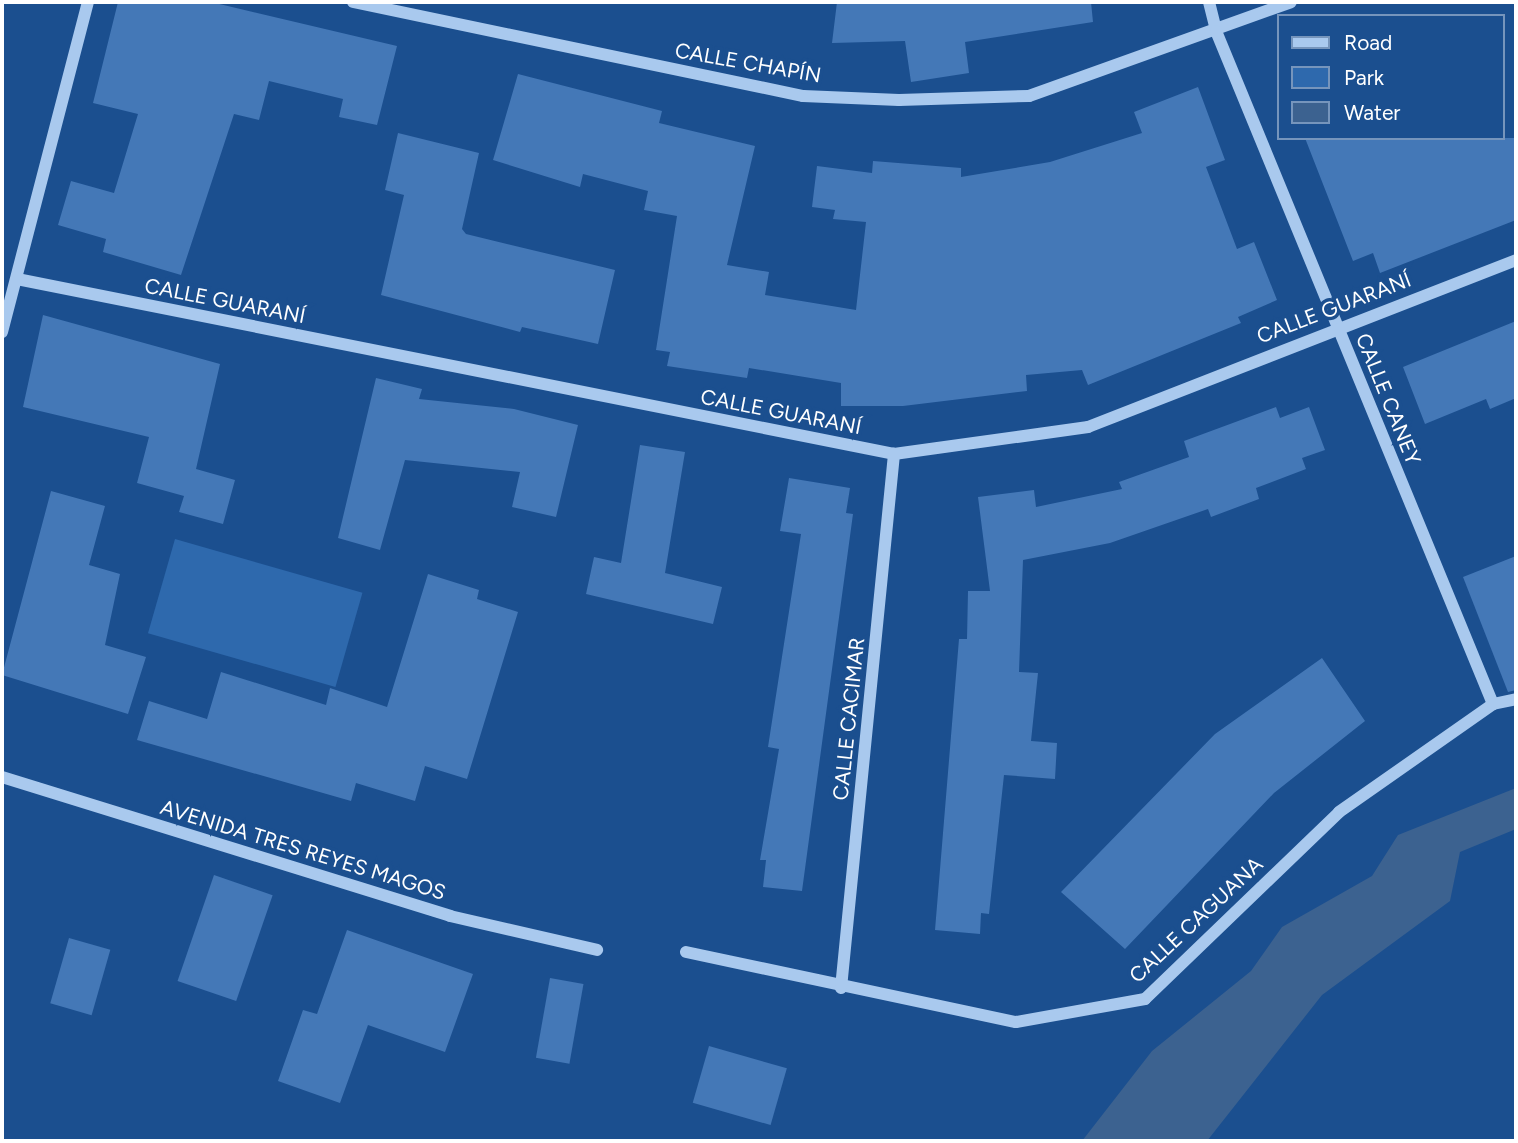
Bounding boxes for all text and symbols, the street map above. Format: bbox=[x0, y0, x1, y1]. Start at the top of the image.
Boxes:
legend bbox=[1276, 14, 1504, 140]
text: Road bbox=[1344, 30, 1392, 55]
street label: CALLE CHAPÍN bbox=[673, 38, 823, 88]
text: Park bbox=[1344, 65, 1384, 90]
text: Water bbox=[1344, 100, 1400, 125]
street label: CALLE GUARANÍ bbox=[1253, 267, 1415, 349]
street label: CALLE GUARANÍ bbox=[143, 273, 307, 329]
street label: CALLE CANEY bbox=[1350, 330, 1426, 468]
street label: CALLE GUARANÍ bbox=[699, 384, 863, 440]
street label: CALLE CACIMAR bbox=[828, 636, 870, 802]
street label: AVENIDA TRES REYES MAGOS bbox=[157, 795, 449, 905]
street label: CALLE CAGUANA bbox=[1124, 852, 1268, 988]

